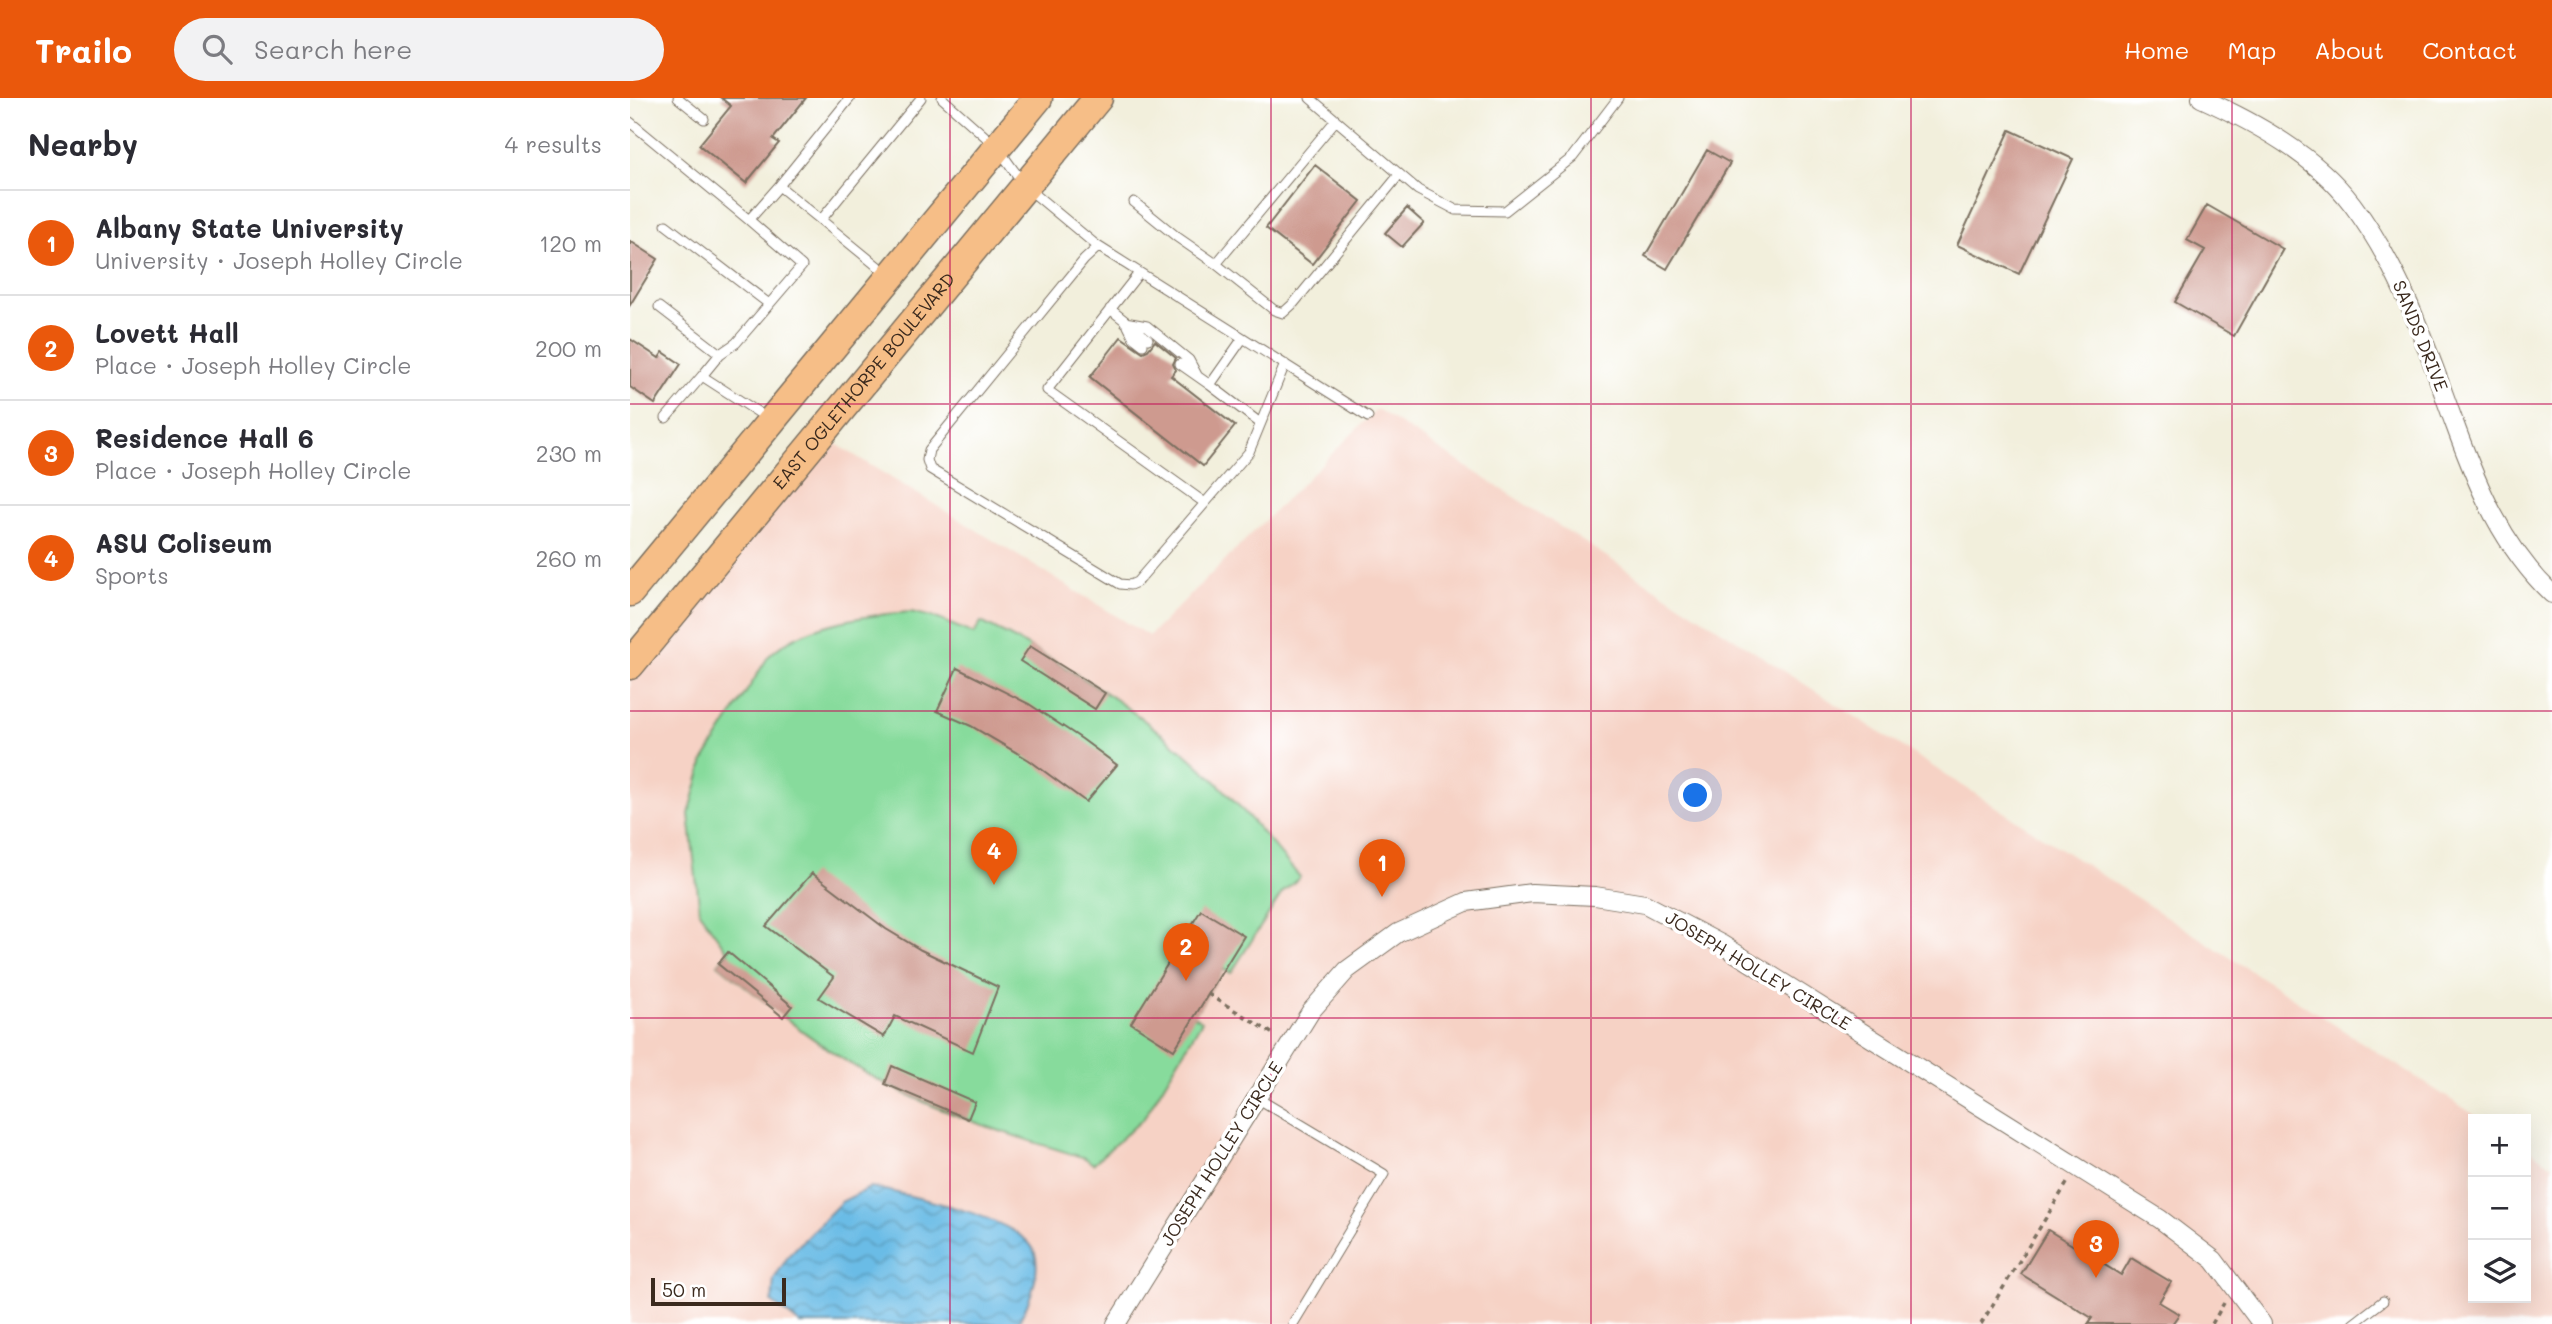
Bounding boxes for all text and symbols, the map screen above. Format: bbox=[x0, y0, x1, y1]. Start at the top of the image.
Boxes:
search box bbox=[174, 18, 664, 81]
text: Trailo bbox=[35, 28, 132, 71]
icon: search bbox=[198, 30, 236, 68]
text: Search here bbox=[254, 32, 412, 66]
text: Home bbox=[2124, 34, 2189, 65]
text: Map bbox=[2227, 34, 2276, 65]
text: About bbox=[2314, 34, 2384, 65]
text: Contact bbox=[2422, 34, 2517, 65]
text: Nearby bbox=[28, 124, 138, 164]
text: 4 results bbox=[505, 129, 602, 159]
text: Albany State University bbox=[95, 211, 404, 245]
text: 1 bbox=[46, 228, 56, 258]
text: 120 m bbox=[539, 228, 602, 258]
text: University · Joseph Holley Circle bbox=[95, 245, 463, 275]
street label: EAST OGLETHORPE BOULEVARD bbox=[767, 267, 960, 494]
street label: SANDS DRIVE bbox=[2388, 277, 2454, 395]
text: Lovett Hall bbox=[95, 316, 239, 350]
text: 2 bbox=[45, 333, 57, 363]
text: 200 m bbox=[535, 333, 602, 363]
text: Place · Joseph Holley Circle bbox=[95, 350, 412, 380]
text: Residence Hall 6 bbox=[95, 421, 314, 455]
text: 3 bbox=[44, 438, 58, 468]
text: 230 m bbox=[536, 438, 602, 468]
text: Place · Joseph Holley Circle bbox=[95, 455, 412, 485]
text: ASU Coliseum bbox=[95, 526, 272, 560]
text: 4 bbox=[44, 543, 58, 573]
text: 260 m bbox=[535, 543, 602, 573]
text: Sports bbox=[95, 560, 169, 590]
your location bbox=[1678, 778, 1712, 812]
pin: 4 bbox=[971, 827, 1017, 885]
pin: 1 bbox=[1359, 839, 1405, 897]
street label: JOSEPH HOLLEY CIRCLE bbox=[1661, 905, 1856, 1035]
pin: 2 bbox=[1163, 923, 1209, 981]
street label: JOSEPH HOLLEY CIRCLE bbox=[1155, 1057, 1288, 1250]
map controls bbox=[2468, 1114, 2531, 1303]
button: + bbox=[2468, 1114, 2531, 1177]
button: − bbox=[2468, 1177, 2531, 1240]
pin: 3 bbox=[2073, 1220, 2119, 1278]
button: layers bbox=[2468, 1240, 2531, 1303]
scale bar bbox=[651, 1275, 786, 1307]
text: 50 m bbox=[662, 1277, 706, 1302]

